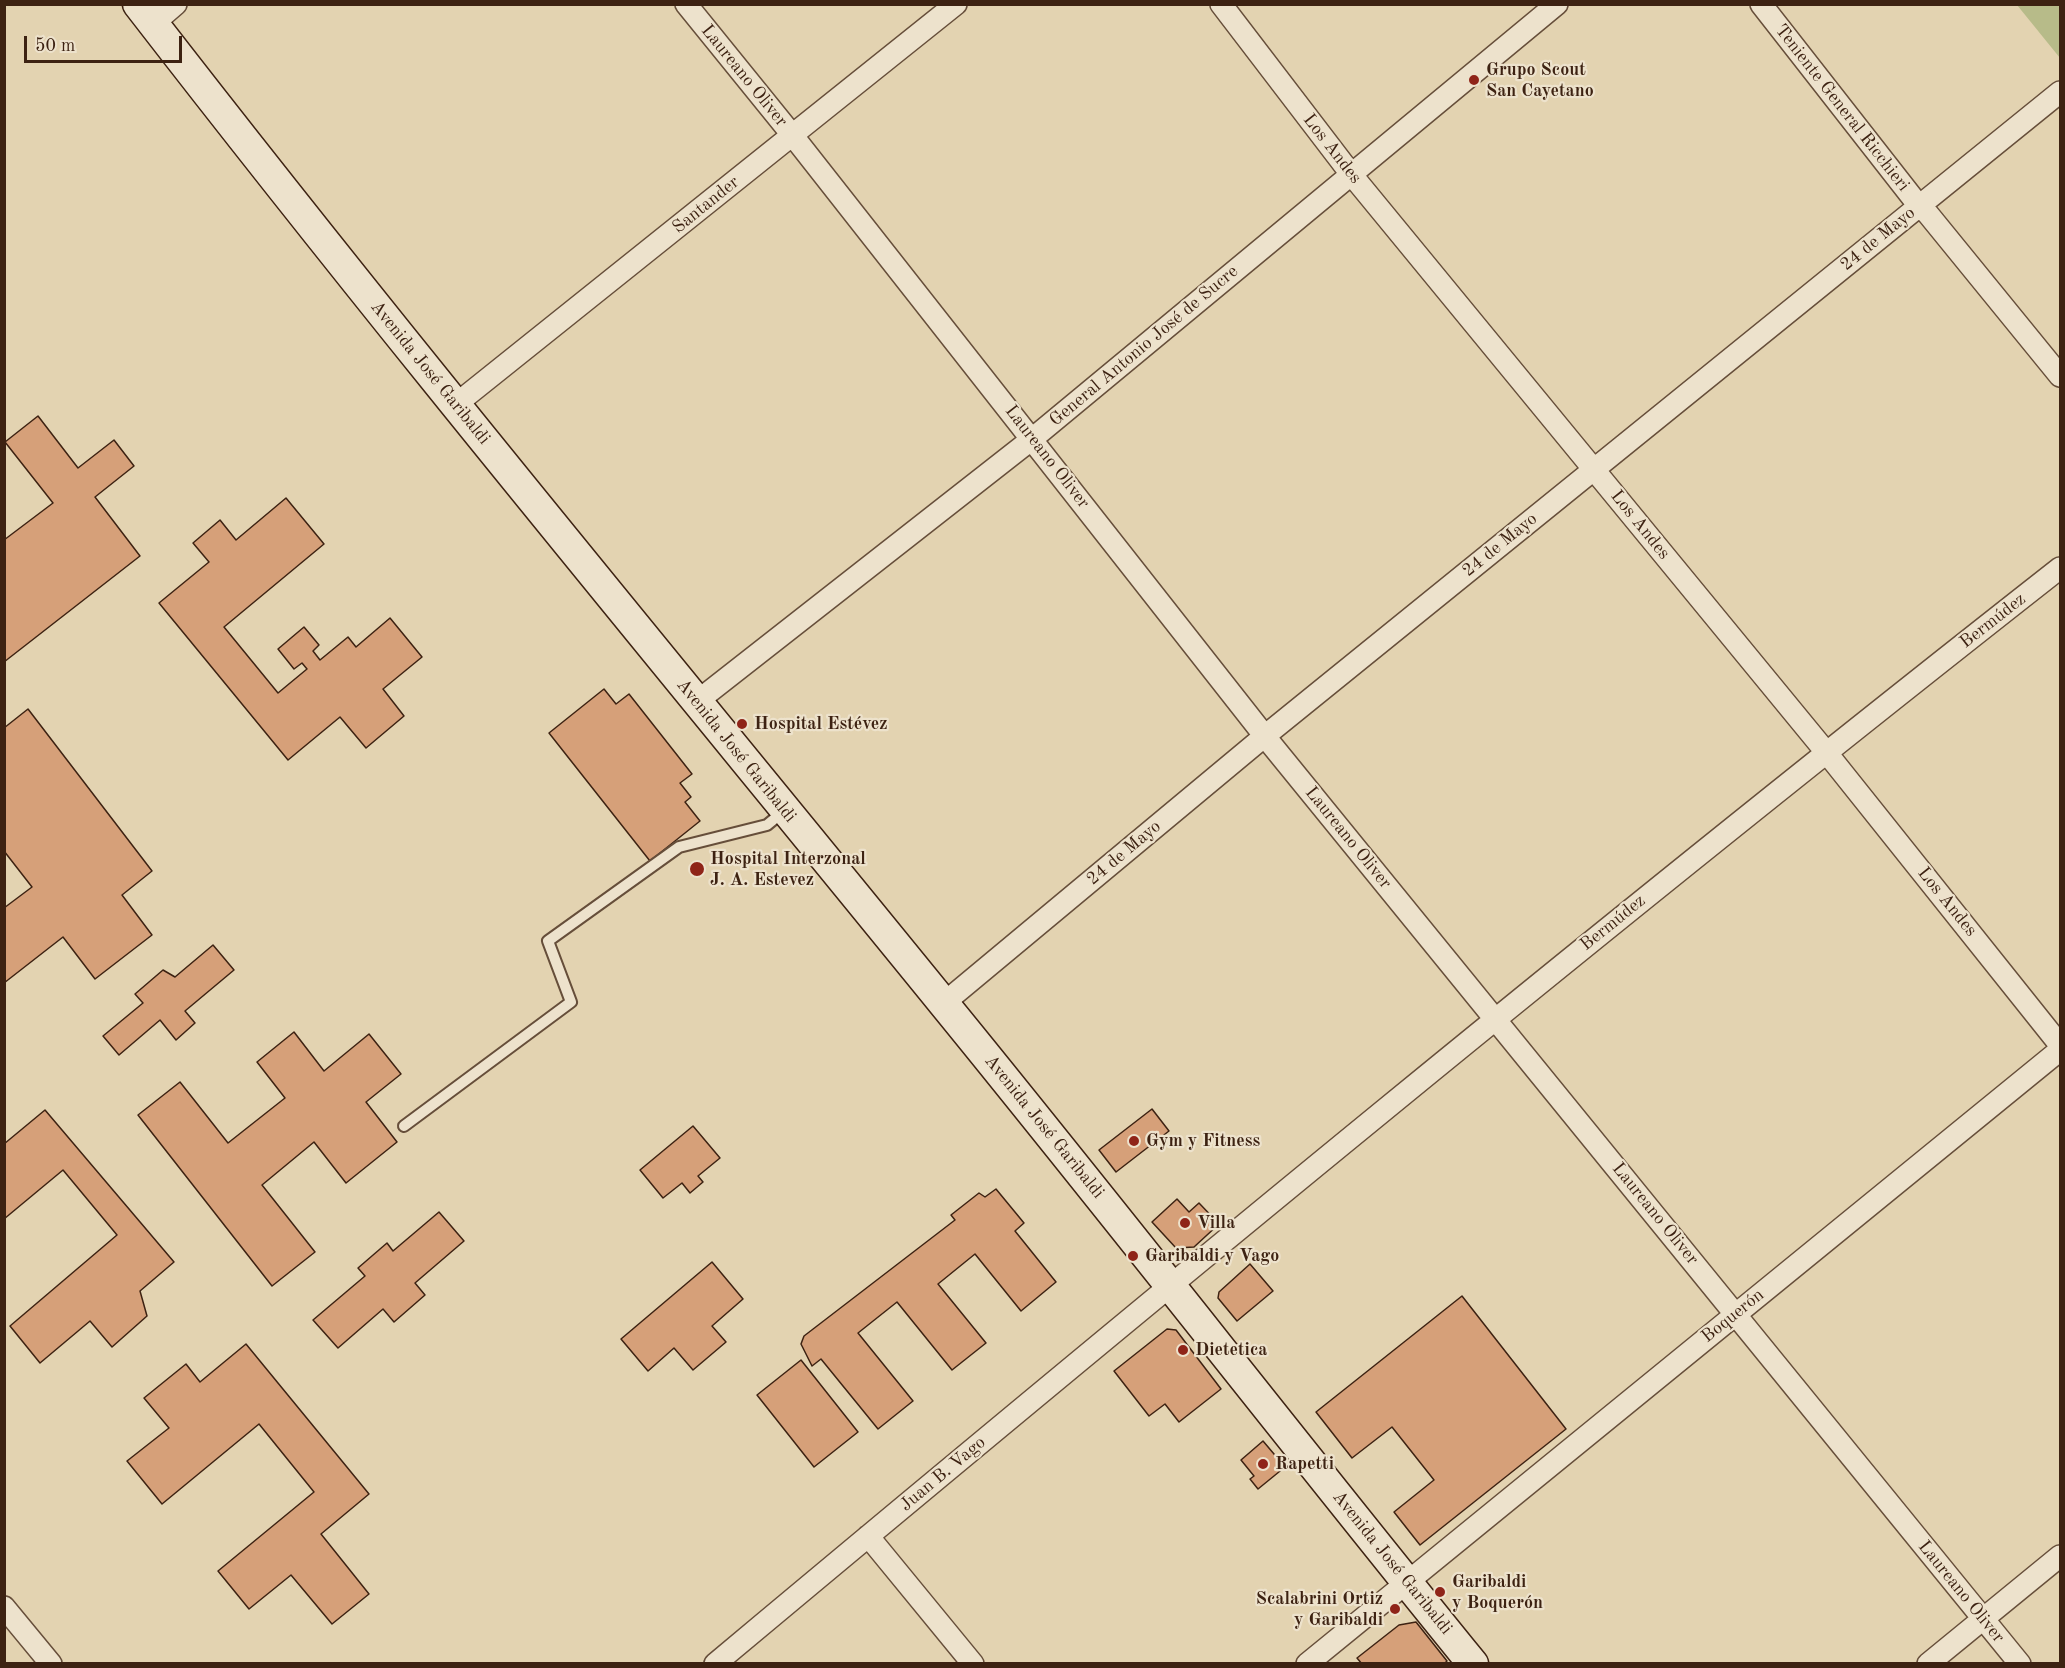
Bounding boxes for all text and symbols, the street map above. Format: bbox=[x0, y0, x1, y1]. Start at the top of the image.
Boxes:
street label: Laureano Oliver bbox=[696, 20, 792, 132]
street label: Teniente General Ricchieri bbox=[1770, 20, 1914, 196]
scale bar bbox=[27, 24, 184, 62]
text: 50 m bbox=[35, 37, 75, 55]
place label: Grupo Scout San Cayetano bbox=[1486, 59, 1594, 101]
marker: Grupo Scout San Cayetano bbox=[1467, 73, 1481, 87]
street label: Los Andes bbox=[1298, 110, 1366, 188]
street label: Santander bbox=[668, 172, 744, 238]
street label: 24 de Mayo bbox=[1836, 202, 1920, 276]
street label: General Antonio José de Sucre bbox=[1045, 261, 1243, 431]
street label: Avenida José Garibaldi bbox=[365, 297, 495, 449]
street label: Laureano Oliver bbox=[1000, 401, 1094, 513]
street label: Los Andes bbox=[1606, 486, 1674, 564]
street label: 24 de Mayo bbox=[1458, 508, 1542, 582]
street label: Bermúdez bbox=[1956, 589, 2030, 653]
street label: Avenida José Garibaldi bbox=[671, 675, 801, 827]
place label: Hospital Estévez bbox=[754, 713, 888, 735]
marker: Hospital Estévez bbox=[735, 717, 749, 731]
street label: Laureano Oliver bbox=[1300, 782, 1396, 894]
street label: 24 de Mayo bbox=[1083, 816, 1165, 890]
place label: Hospital Interzonal J. A. Estevez bbox=[710, 848, 866, 890]
marker: Hospital Interzonal J. A. Estevez bbox=[688, 860, 706, 878]
street label: Los Andes bbox=[1913, 863, 1981, 941]
street label: Bermúdez bbox=[1576, 890, 1650, 956]
street label: Avenida José Garibaldi bbox=[979, 1051, 1109, 1203]
place label: Gym y Fitness bbox=[1146, 1130, 1260, 1152]
marker: Gym y Fitness bbox=[1127, 1134, 1141, 1148]
street label: Laureano Oliver bbox=[1607, 1158, 1703, 1270]
place label: Villa bbox=[1197, 1212, 1235, 1234]
marker: Villa bbox=[1178, 1216, 1192, 1230]
place label: Garibaldi y Vago bbox=[1145, 1245, 1279, 1267]
marker: Garibaldi y Vago bbox=[1126, 1249, 1140, 1263]
street label: Boquerón bbox=[1697, 1284, 1769, 1348]
place label: Dietetica bbox=[1195, 1339, 1267, 1361]
marker: Dietetica bbox=[1176, 1343, 1190, 1357]
street label: Juan B. Vago bbox=[896, 1432, 990, 1516]
place label: Rapetti bbox=[1275, 1453, 1334, 1475]
marker: Rapetti bbox=[1256, 1457, 1270, 1471]
street label: Avenida José Garibaldi bbox=[1327, 1487, 1457, 1639]
street label: Laureano Oliver bbox=[1913, 1536, 2009, 1648]
place label: Garibaldi y Boquerón bbox=[1452, 1571, 1543, 1614]
marker: Garibaldi y Boquerón bbox=[1433, 1585, 1447, 1599]
place label: Scalabrini Ortiz y Garibaldi bbox=[1256, 1588, 1383, 1630]
marker: Scalabrini Ortiz y Garibaldi bbox=[1388, 1602, 1402, 1616]

